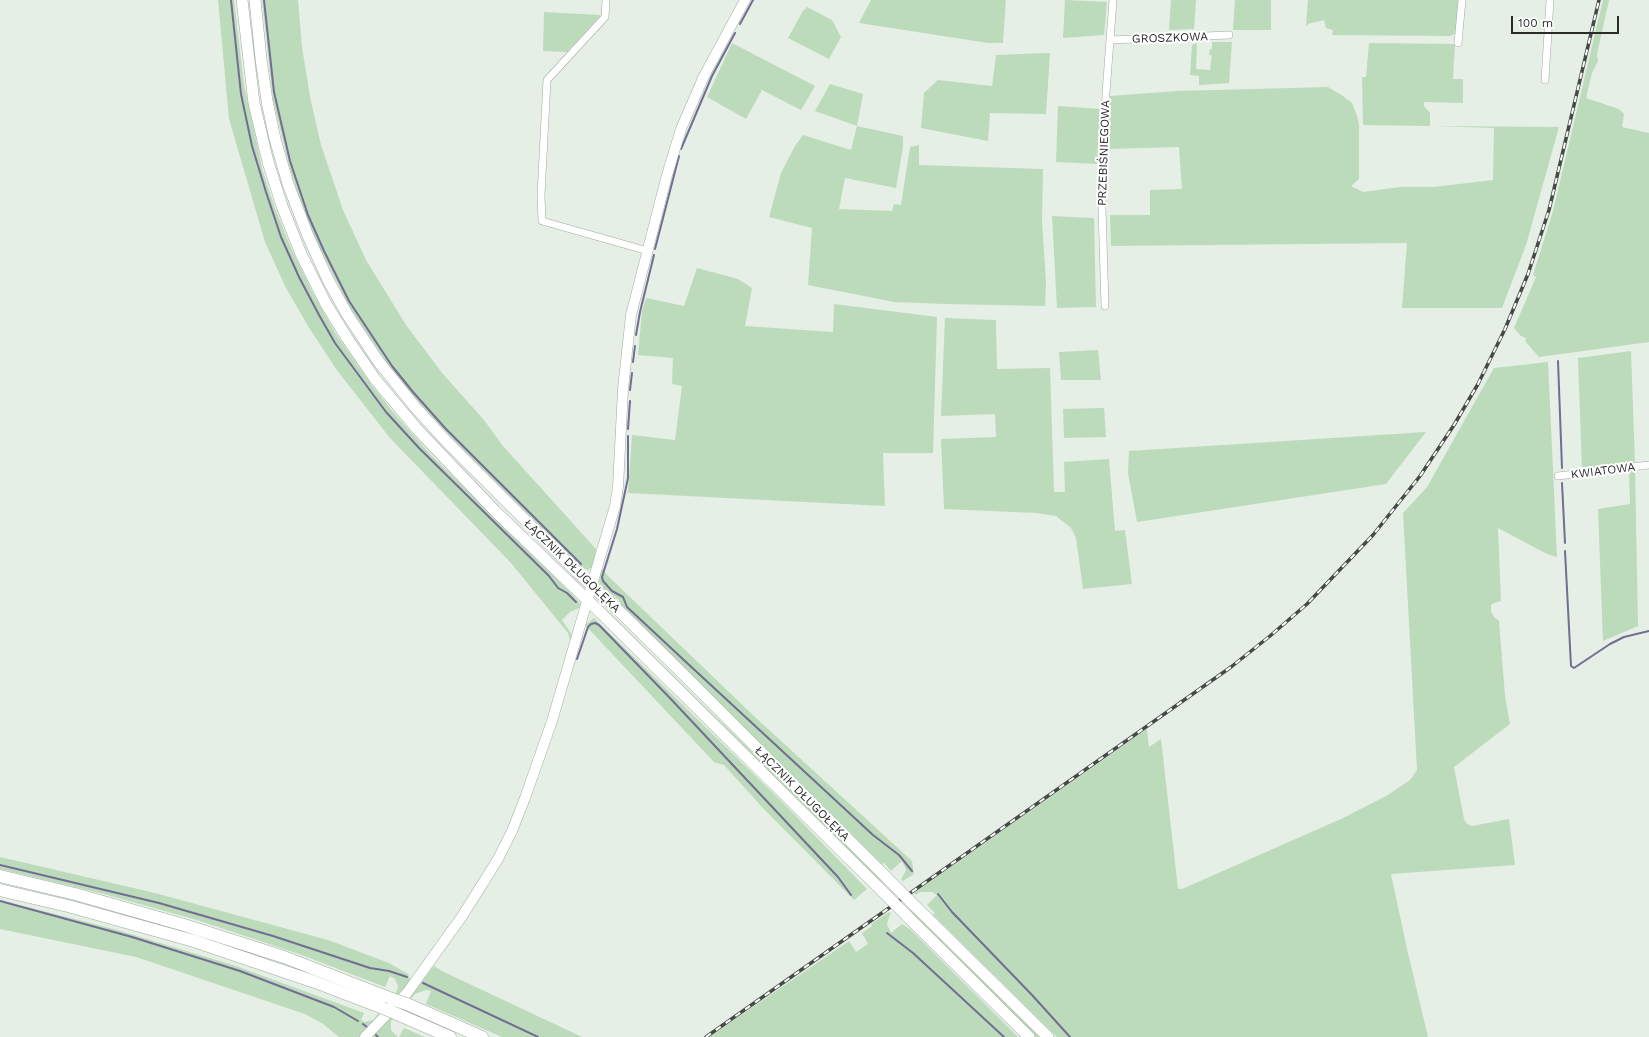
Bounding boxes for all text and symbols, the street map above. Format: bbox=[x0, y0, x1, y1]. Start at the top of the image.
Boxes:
scale bar bbox=[1513, 8, 1621, 34]
text: 100 m bbox=[1518, 16, 1553, 30]
street label: GROSZKOWA bbox=[1132, 29, 1208, 47]
street label: PRZEBIŚNIEGOWA bbox=[1095, 100, 1113, 206]
street label: KWIATOWA bbox=[1570, 460, 1636, 482]
street label: ŁĄCZNIK DŁUGOŁĘKA bbox=[521, 516, 623, 616]
street label: ŁĄCZNIK DŁUGOŁĘKA bbox=[751, 743, 853, 845]

